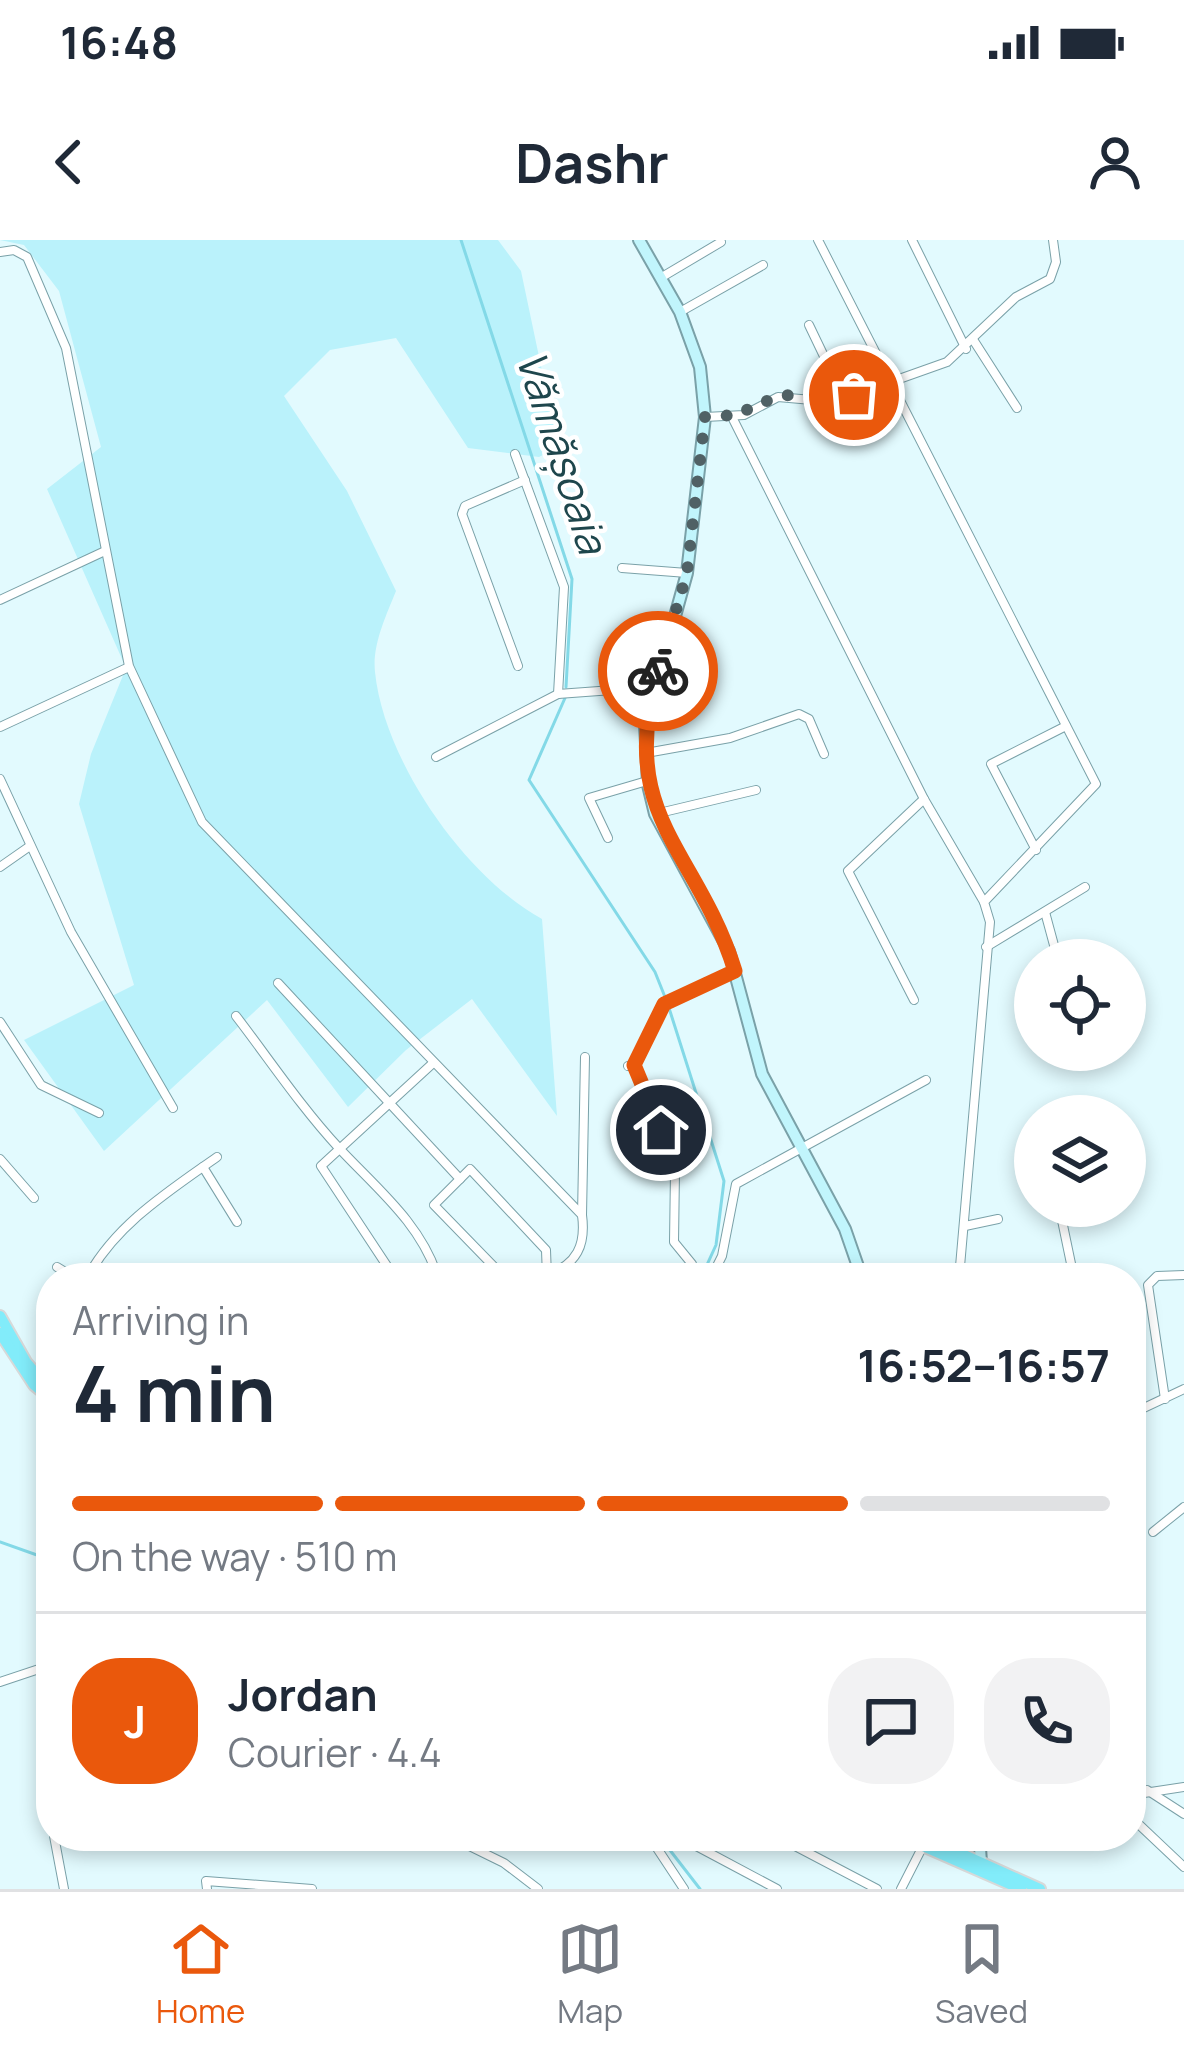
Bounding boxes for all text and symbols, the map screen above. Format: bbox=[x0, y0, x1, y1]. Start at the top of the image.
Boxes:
text: 16:48 bbox=[60, 11, 178, 73]
text: Dashr bbox=[515, 125, 669, 199]
icon: back bbox=[36, 129, 102, 195]
icon: person bbox=[1082, 129, 1148, 195]
water label: Vămășoaia bbox=[503, 343, 624, 563]
pin bbox=[803, 344, 905, 446]
icon: bag bbox=[821, 362, 887, 428]
courier bbox=[598, 611, 718, 731]
icon: bike bbox=[625, 638, 691, 704]
map controls bbox=[1014, 939, 1146, 1227]
button: locate bbox=[1014, 939, 1146, 1071]
pin bbox=[610, 1079, 712, 1181]
button: layers bbox=[1014, 1095, 1146, 1227]
icon: home bbox=[628, 1097, 694, 1163]
text: Arriving in bbox=[72, 1293, 249, 1347]
text: 16:52–16:57 bbox=[857, 1334, 1110, 1396]
text: 4 min bbox=[72, 1339, 276, 1445]
text: On the way · 510 m bbox=[72, 1529, 397, 1583]
button: chat bbox=[828, 1658, 954, 1784]
button: phone bbox=[984, 1658, 1110, 1784]
text: Jordan bbox=[228, 1663, 378, 1725]
text: J bbox=[124, 1690, 146, 1752]
text: Courier · 4.4 bbox=[228, 1725, 442, 1779]
tab: Home bbox=[156, 1916, 245, 2033]
tab: Map bbox=[557, 1916, 623, 2033]
tab: Saved bbox=[935, 1916, 1028, 2033]

